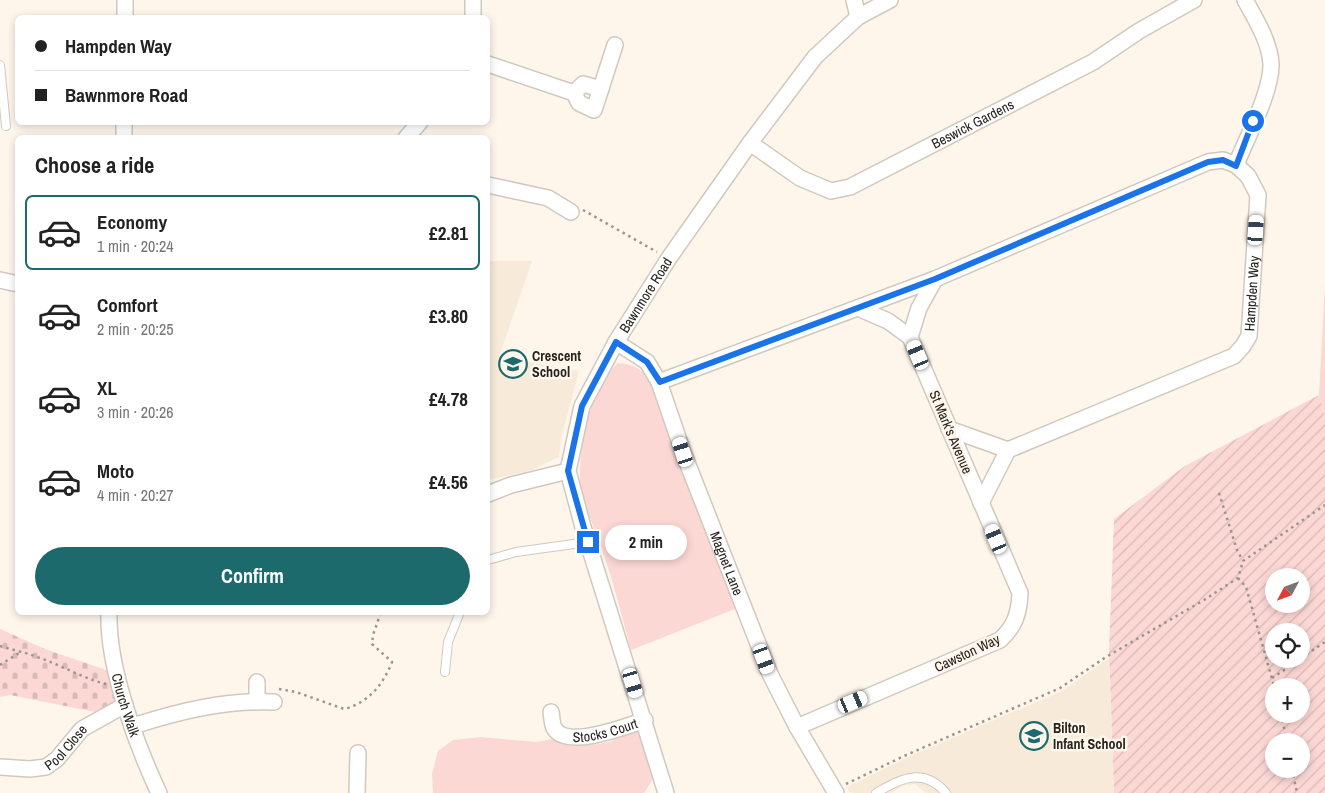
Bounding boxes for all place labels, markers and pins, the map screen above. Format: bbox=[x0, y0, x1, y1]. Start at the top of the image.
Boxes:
place label: Crescent School bbox=[532, 347, 581, 381]
school or university icon: Crescent School bbox=[498, 349, 528, 379]
place label: Bilton Infant School bbox=[1053, 719, 1126, 753]
school or university icon: Bilton Infant School bbox=[1019, 721, 1049, 751]

